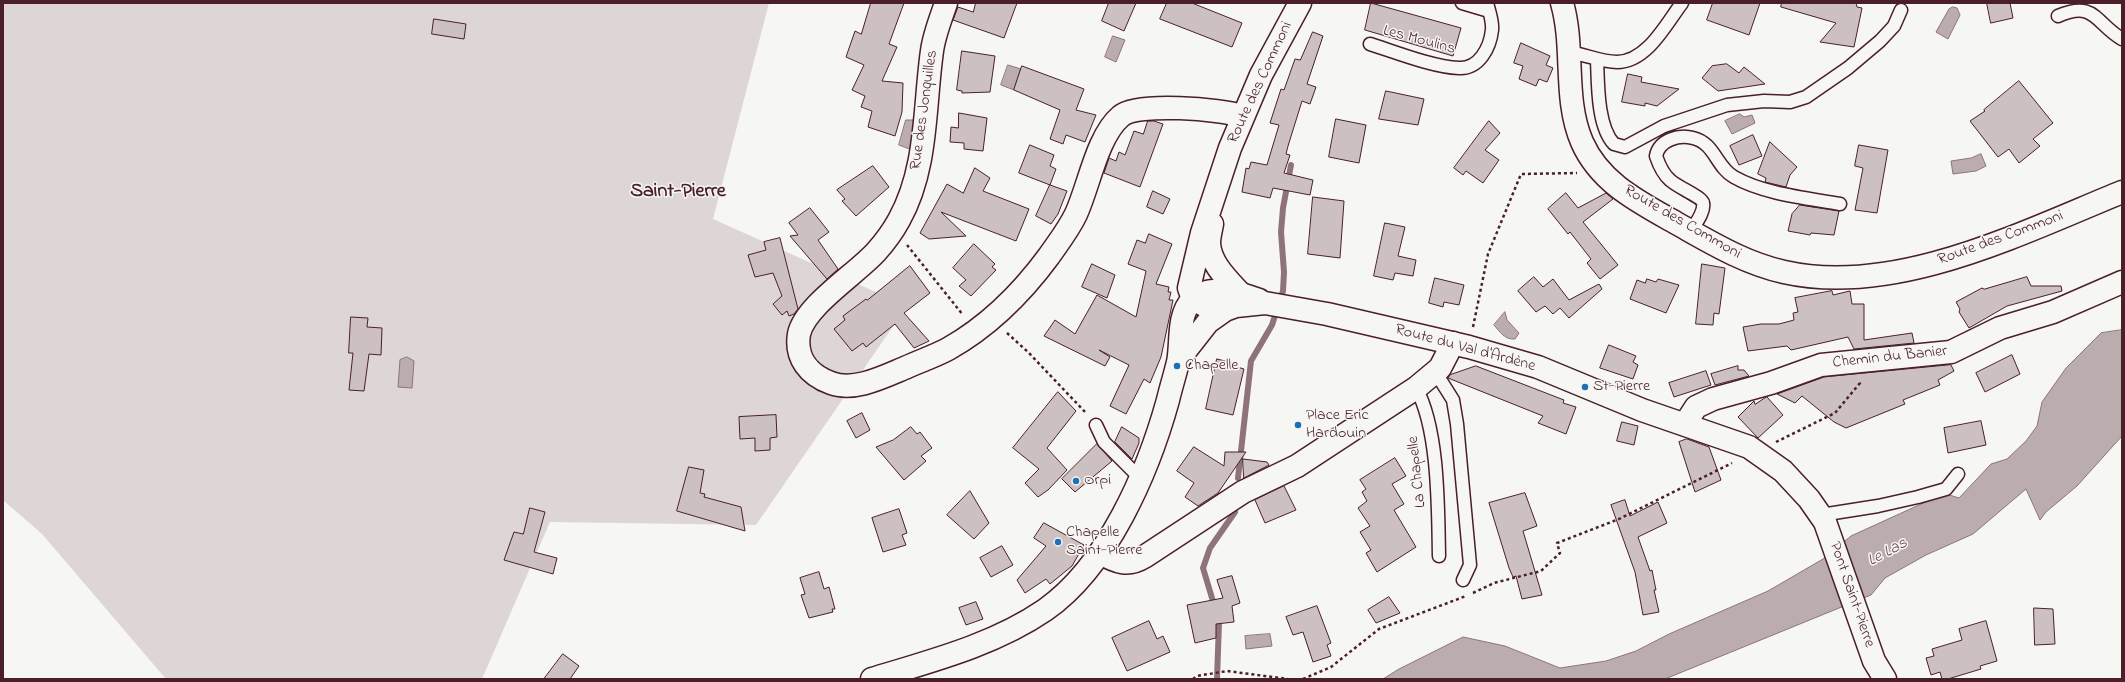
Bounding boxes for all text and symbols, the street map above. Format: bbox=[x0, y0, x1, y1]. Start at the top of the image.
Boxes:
street label: Route des Commoni bbox=[1224, 19, 1298, 147]
street label: Les Moulins bbox=[1381, 22, 1457, 60]
street label: Rue des Jonquilles bbox=[907, 49, 943, 171]
district label: Saint-Pierre bbox=[630, 181, 726, 205]
street label: Route des Commoni bbox=[1620, 182, 1744, 264]
street label: Route des Commoni bbox=[1936, 207, 2066, 271]
street label: Route du Val d'Ardène bbox=[1393, 321, 1537, 377]
street label: Chemin du Banier bbox=[1832, 342, 1948, 374]
place label: Chapelle bbox=[1185, 356, 1238, 376]
marker: Chapelle bbox=[1172, 361, 1182, 371]
place label: St-Pierre bbox=[1593, 377, 1650, 397]
marker: St-Pierre bbox=[1580, 382, 1590, 392]
place label: Place Eric Hardouin bbox=[1306, 406, 1369, 444]
marker: Place Eric Hardouin bbox=[1293, 420, 1303, 430]
street label: La Chapelle bbox=[1405, 435, 1431, 509]
place label: Orpi bbox=[1084, 471, 1111, 491]
marker: Orpi bbox=[1071, 476, 1081, 486]
place label: Chapelle Saint-Pierre bbox=[1066, 523, 1142, 561]
water label: Le Las bbox=[1865, 534, 1911, 572]
marker: Chapelle Saint-Pierre bbox=[1053, 537, 1063, 547]
street label: Pont Saint-Pierre bbox=[1824, 540, 1878, 650]

